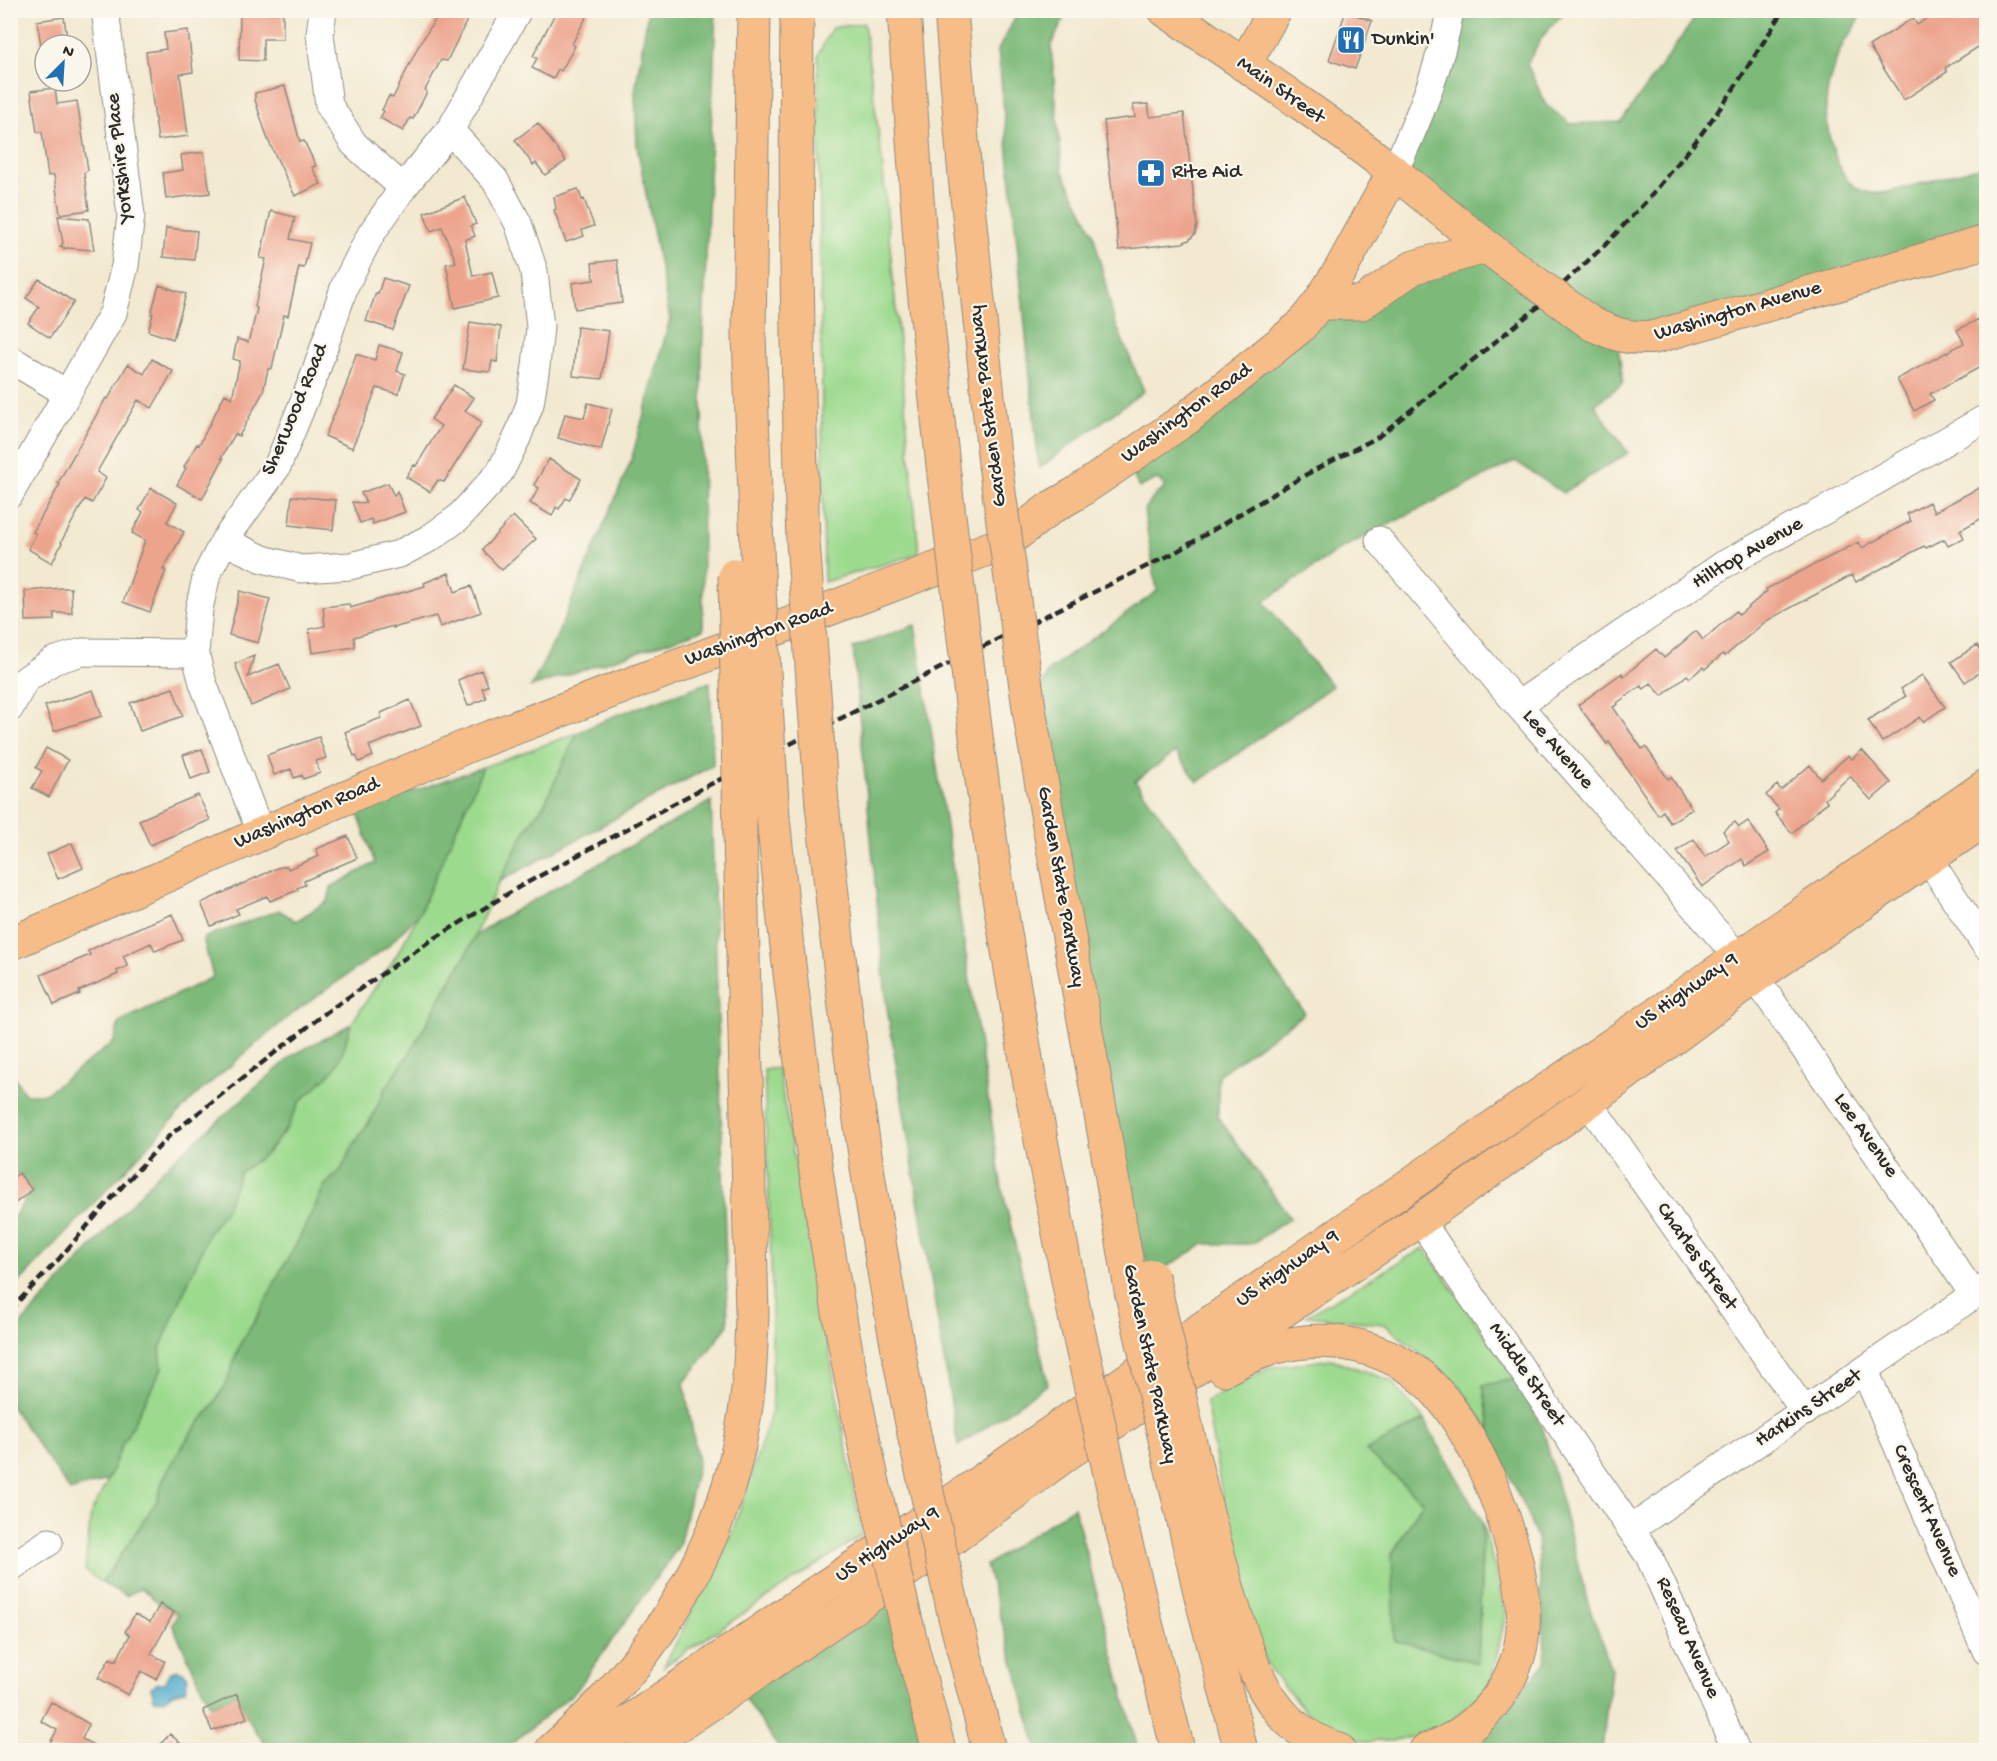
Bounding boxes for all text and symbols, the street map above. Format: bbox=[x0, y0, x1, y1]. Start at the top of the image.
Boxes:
restaurant icon: Dunkin' bbox=[1335, 24, 1367, 56]
place label: Dunkin' bbox=[1370, 28, 1435, 53]
north arrow bbox=[33, 33, 93, 93]
text: N bbox=[59, 42, 77, 64]
street label: Main Street bbox=[1231, 52, 1331, 132]
street label: Yorkshire Place bbox=[102, 91, 140, 226]
pharmacy icon: Rite Aid bbox=[1135, 157, 1167, 189]
place label: Rite Aid bbox=[1172, 161, 1243, 186]
street label: Washington Avenue bbox=[1652, 276, 1826, 348]
street label: Garden State Parkway bbox=[964, 304, 1014, 508]
street label: Sherwood Road bbox=[257, 339, 336, 480]
street label: Washington Road bbox=[1117, 357, 1259, 470]
street label: Hilltop Avenue bbox=[1688, 512, 1809, 596]
street label: Washington Road bbox=[682, 596, 838, 673]
street label: Lee Avenue bbox=[1516, 705, 1599, 796]
street label: Washington Road bbox=[231, 771, 385, 856]
street label: Garden State Parkway bbox=[1030, 785, 1090, 989]
street label: US Highway 9 bbox=[1631, 947, 1744, 1037]
street label: Lee Avenue bbox=[1827, 1089, 1904, 1184]
street label: Charles Street bbox=[1650, 1198, 1744, 1318]
street label: US Highway 9 bbox=[1232, 1224, 1345, 1314]
street label: Garden State Parkway bbox=[1116, 1262, 1182, 1466]
street label: Middle Street bbox=[1482, 1318, 1571, 1434]
street label: Harkins Street bbox=[1751, 1363, 1869, 1454]
street label: Crescent Avenue bbox=[1886, 1441, 1967, 1582]
street label: US Highway 9 bbox=[831, 1501, 945, 1589]
street label: Reseau Avenue bbox=[1649, 1574, 1725, 1704]

